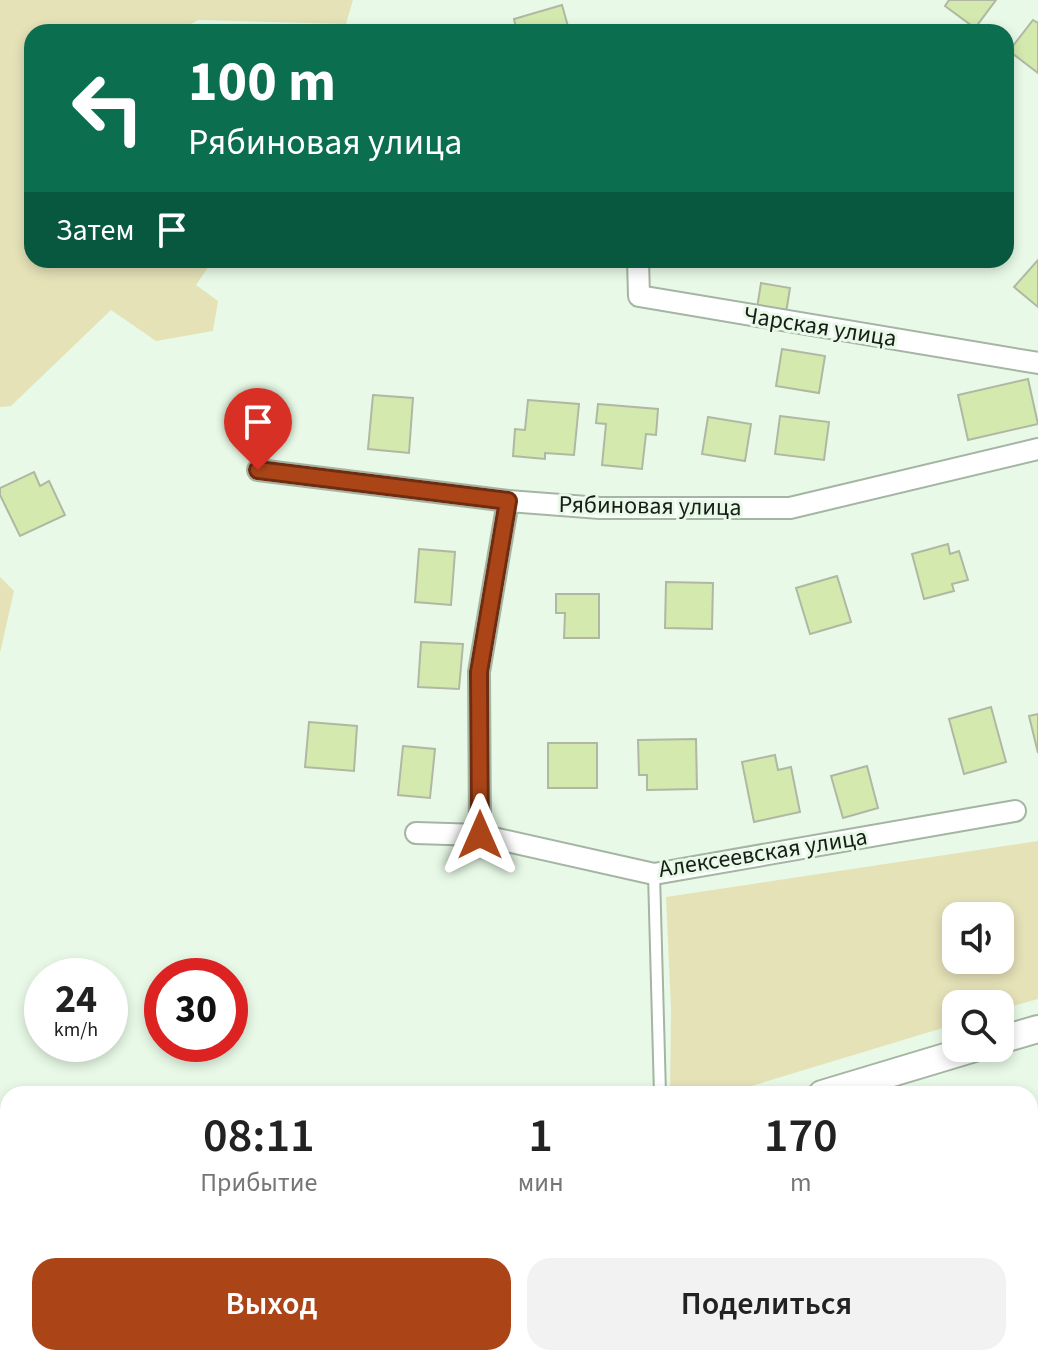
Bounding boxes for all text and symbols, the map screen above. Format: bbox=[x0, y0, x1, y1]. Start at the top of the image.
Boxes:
text: 100 m bbox=[188, 43, 336, 122]
icon: left bbox=[56, 56, 160, 160]
text: Рябиновая улица bbox=[188, 117, 462, 168]
icon: arrive bbox=[150, 208, 194, 252]
text: Затем bbox=[56, 209, 134, 252]
street label: Чарская улица bbox=[741, 298, 899, 356]
pin bbox=[224, 388, 292, 470]
icon: arrive bbox=[236, 400, 280, 444]
street label: Рябиновая улица bbox=[558, 487, 742, 525]
position arrow bbox=[438, 793, 522, 877]
street label: Алексеевская улица bbox=[656, 819, 870, 887]
map controls bbox=[942, 902, 1014, 1062]
button: sound bbox=[942, 902, 1014, 974]
speed limit sign: 30 bbox=[144, 958, 248, 1062]
text: 24 bbox=[55, 971, 97, 1028]
button: search bbox=[942, 990, 1014, 1062]
text: km/h bbox=[54, 1016, 98, 1044]
text: 08:11 bbox=[203, 1102, 315, 1170]
text: 1 bbox=[528, 1102, 553, 1170]
text: 170 bbox=[764, 1102, 838, 1170]
text: Прибытие bbox=[200, 1164, 317, 1201]
text: мин bbox=[518, 1164, 564, 1201]
text: m bbox=[790, 1164, 812, 1201]
button: Выход bbox=[32, 1258, 511, 1350]
button: Поделиться bbox=[527, 1258, 1006, 1350]

